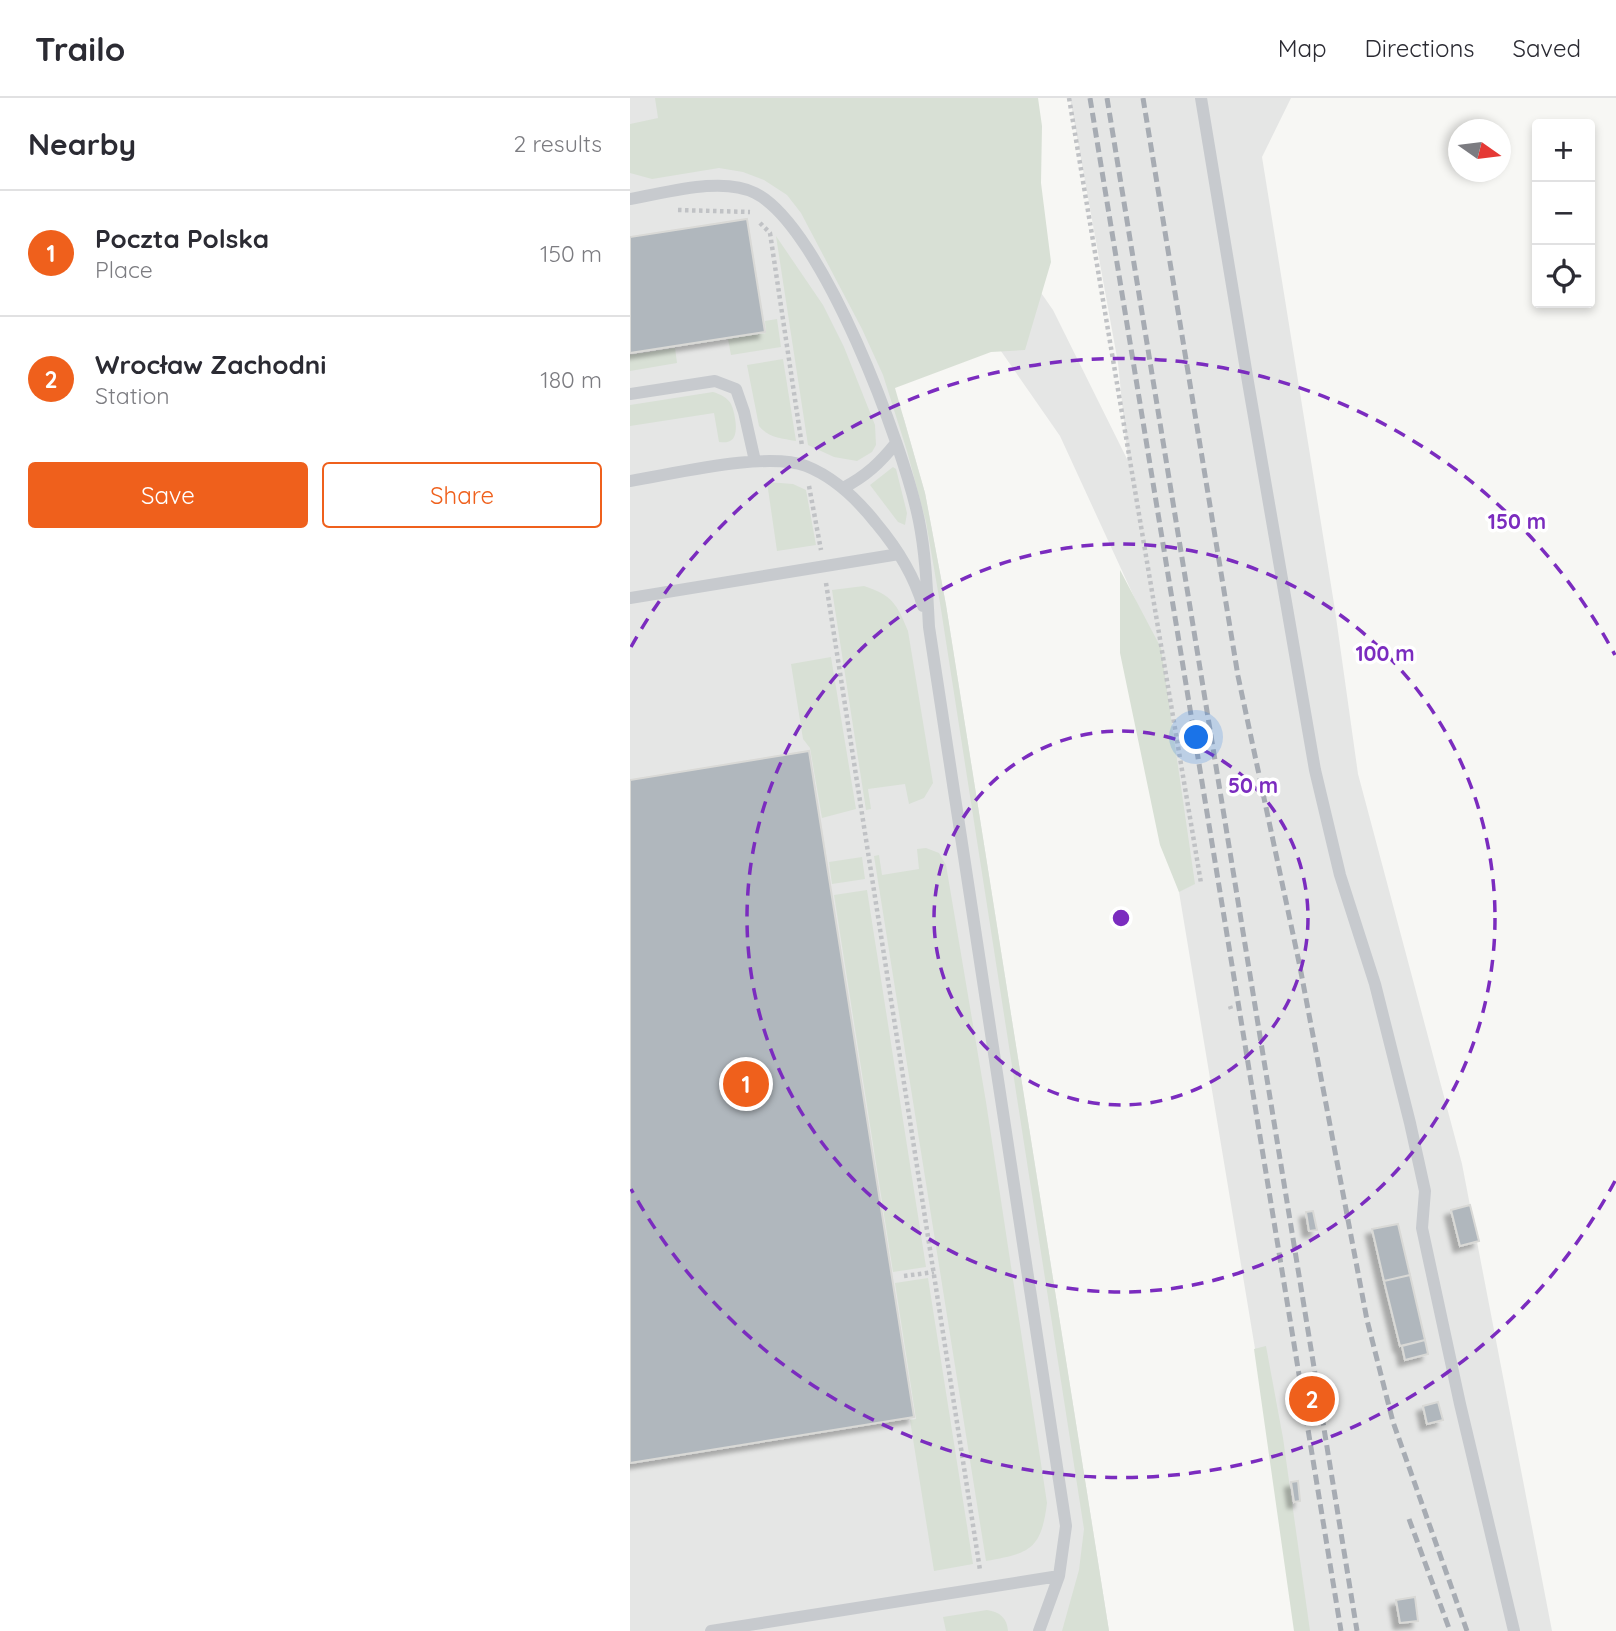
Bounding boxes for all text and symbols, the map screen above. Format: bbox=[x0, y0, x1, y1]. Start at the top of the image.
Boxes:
text: Trailo bbox=[35, 28, 125, 69]
text: Map bbox=[1278, 33, 1327, 63]
text: Directions bbox=[1365, 33, 1475, 63]
text: Saved bbox=[1513, 33, 1581, 63]
north arrow bbox=[1448, 119, 1511, 182]
map controls bbox=[1532, 119, 1595, 308]
button: + bbox=[1532, 119, 1595, 182]
text: Nearby bbox=[28, 125, 136, 163]
text: 2 results bbox=[513, 129, 602, 158]
button: − bbox=[1532, 182, 1595, 245]
text: Poczta Polska bbox=[95, 222, 269, 255]
text: 1 bbox=[47, 239, 55, 268]
text: 150 m bbox=[540, 239, 602, 268]
button: locate bbox=[1532, 245, 1595, 308]
text: Place bbox=[95, 255, 153, 284]
text: Wrocław Zachodni bbox=[95, 348, 326, 381]
text: 2 bbox=[44, 365, 58, 394]
text: 180 m bbox=[540, 365, 602, 394]
text: Station bbox=[95, 381, 170, 410]
button: Save bbox=[28, 462, 308, 528]
button: Share bbox=[322, 462, 602, 528]
text: 150 m bbox=[1488, 508, 1546, 534]
text: 100 m bbox=[1355, 640, 1415, 666]
your location bbox=[1179, 720, 1213, 754]
text: 50 m bbox=[1228, 772, 1278, 798]
centre of rings bbox=[1109, 906, 1133, 930]
pin: 1 bbox=[723, 1058, 769, 1110]
pin: 2 bbox=[1289, 1373, 1335, 1425]

